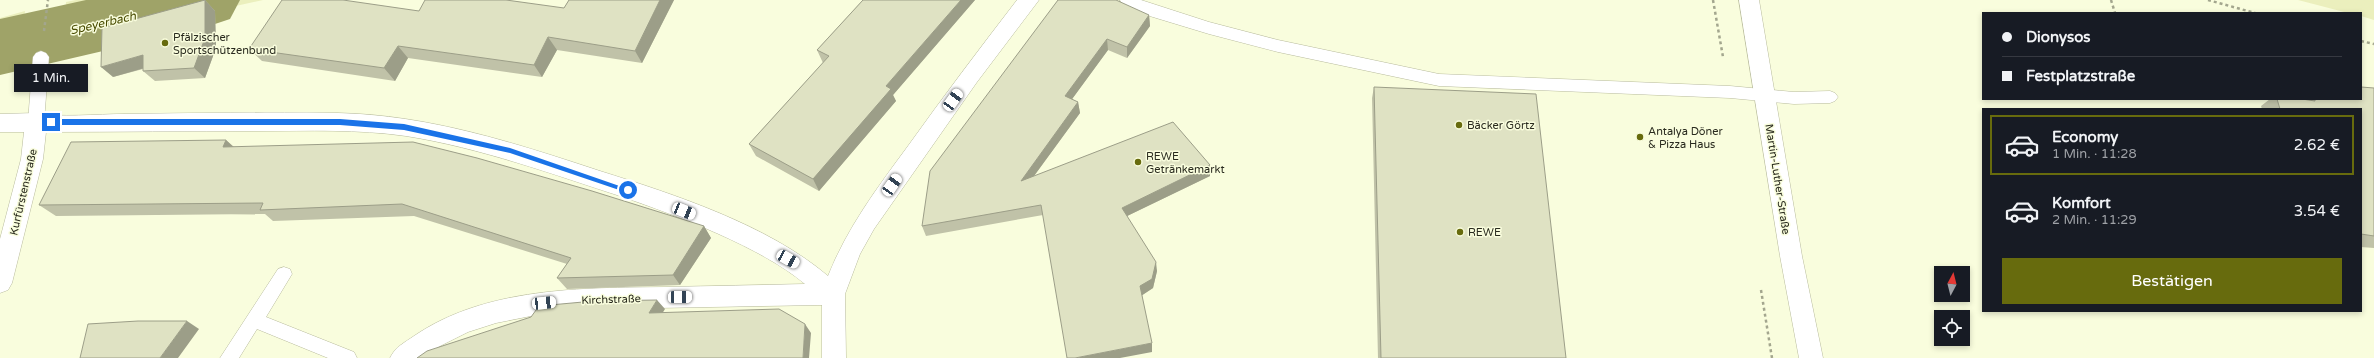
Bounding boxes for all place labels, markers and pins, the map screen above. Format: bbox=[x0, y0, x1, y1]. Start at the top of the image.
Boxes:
place label: Pfälzischer Sportschützenbund bbox=[173, 31, 276, 57]
marker: Pfälzischer Sportschützenbund bbox=[160, 38, 170, 48]
place label: Bäcker Görtz bbox=[1467, 119, 1535, 132]
marker: Bäcker Görtz bbox=[1454, 120, 1464, 130]
place label: Antalya Döner & Pizza Haus bbox=[1648, 125, 1723, 151]
marker: Antalya Döner & Pizza Haus bbox=[1635, 132, 1645, 142]
place label: REWE Getränkemarkt bbox=[1146, 150, 1225, 176]
marker: REWE Getränkemarkt bbox=[1133, 157, 1143, 167]
place label: REWE bbox=[1468, 226, 1501, 239]
marker: REWE bbox=[1455, 227, 1465, 237]

